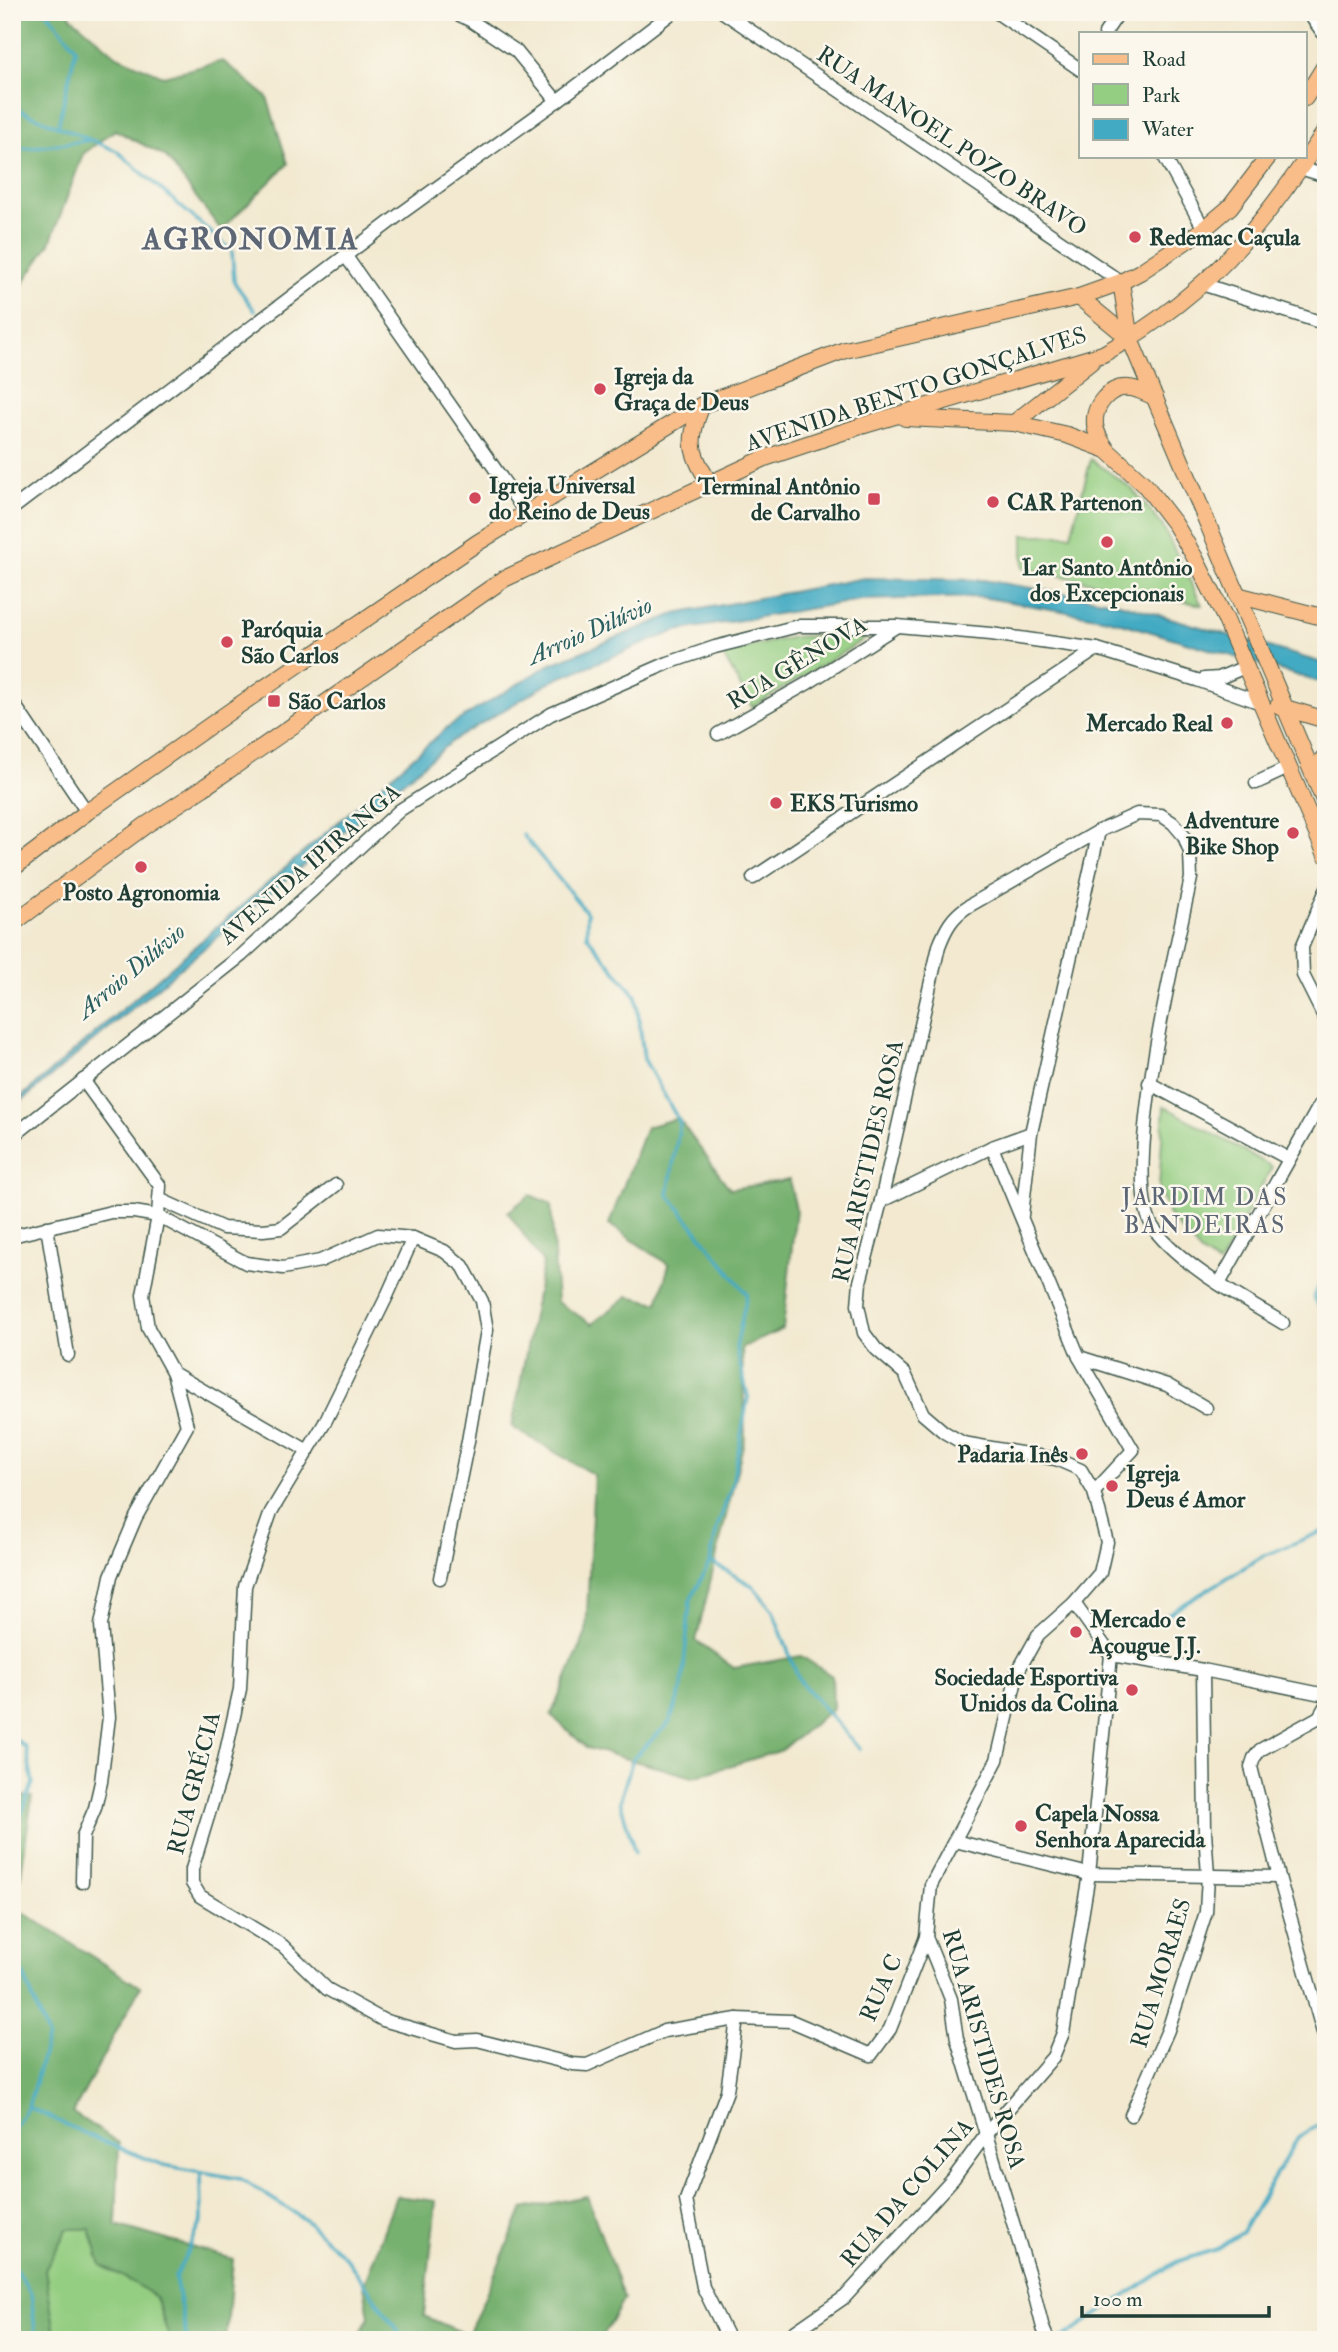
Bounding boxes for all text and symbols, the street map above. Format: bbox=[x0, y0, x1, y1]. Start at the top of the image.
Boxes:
legend bbox=[1079, 32, 1306, 158]
street label: RUA MANOEL POZO BRAVO bbox=[811, 40, 1093, 242]
text: Road bbox=[1142, 46, 1187, 73]
text: Park bbox=[1142, 82, 1180, 109]
text: Water bbox=[1141, 116, 1194, 143]
district label: AGRONOMIA bbox=[140, 221, 360, 258]
place label: Redemac Caçula bbox=[1149, 223, 1302, 252]
marker: Redemac Caçula bbox=[1127, 229, 1143, 245]
street label: AVENIDA BENTO GONÇALVES bbox=[741, 320, 1090, 458]
place label: Igreja da Graça de Deus bbox=[614, 362, 749, 417]
marker: Igreja da Graça de Deus bbox=[592, 381, 608, 397]
place label: Igreja Universal do Reino de Deus bbox=[489, 471, 650, 526]
place label: Terminal Antônio de Carvalho bbox=[697, 472, 860, 527]
place label: CAR Partenon bbox=[1007, 488, 1143, 517]
marker: Igreja Universal do Reino de Deus bbox=[467, 490, 483, 506]
marker: Terminal Antônio de Carvalho bbox=[866, 491, 882, 507]
marker: CAR Partenon bbox=[985, 494, 1001, 510]
marker: Lar Santo Antônio dos Excepcionais bbox=[1099, 534, 1115, 550]
place label: Lar Santo Antônio dos Excepcionais bbox=[1022, 553, 1192, 609]
water label: Arroio Dilúvio bbox=[520, 590, 657, 673]
street label: RUA GÊNOVA bbox=[722, 610, 872, 716]
place label: Paróquia São Carlos bbox=[241, 615, 339, 670]
marker: Paróquia São Carlos bbox=[219, 634, 235, 650]
place label: São Carlos bbox=[288, 687, 386, 716]
marker: São Carlos bbox=[266, 693, 282, 709]
place label: Mercado Real bbox=[1085, 709, 1214, 738]
marker: Mercado Real bbox=[1219, 715, 1235, 731]
street label: AVENIDA IPIRANGA bbox=[213, 777, 407, 951]
place label: EKS Turismo bbox=[790, 789, 918, 818]
marker: EKS Turismo bbox=[768, 795, 784, 811]
place label: Adventure Bike Shop bbox=[1184, 806, 1279, 862]
marker: Adventure Bike Shop bbox=[1285, 825, 1301, 841]
marker: Posto Agronomia bbox=[133, 859, 149, 875]
place label: Posto Agronomia bbox=[63, 878, 221, 908]
water label: Arroio Dilúvio bbox=[68, 916, 192, 1027]
street label: RUA ARISTIDES ROSA bbox=[826, 1036, 910, 1285]
district label: JARDIM DAS BANDEIRAS bbox=[1120, 1182, 1289, 1241]
place label: Padaria Inês bbox=[957, 1440, 1068, 1469]
marker: Padaria Inês bbox=[1074, 1446, 1090, 1462]
place label: Igreja Deus é Amor bbox=[1126, 1459, 1246, 1514]
marker: Igreja Deus é Amor bbox=[1104, 1478, 1120, 1494]
place label: Mercado e Açougue J.J. bbox=[1089, 1605, 1201, 1661]
marker: Mercado e Açougue J.J. bbox=[1068, 1624, 1084, 1640]
place label: Sociedade Esportiva Unidos da Colina bbox=[934, 1663, 1120, 1718]
marker: Sociedade Esportiva Unidos da Colina bbox=[1124, 1682, 1140, 1698]
street label: RUA GRÉCIA bbox=[161, 1708, 227, 1858]
place label: Capela Nossa Senhora Aparecida bbox=[1035, 1799, 1207, 1855]
marker: Capela Nossa Senhora Aparecida bbox=[1013, 1818, 1029, 1834]
street label: RUA MORAES bbox=[1124, 1895, 1198, 2051]
street label: RUA ARISTIDES ROSA bbox=[936, 1926, 1032, 2173]
street label: RUA C bbox=[853, 1950, 909, 2026]
street label: RUA DA COLINA bbox=[834, 2112, 980, 2273]
scale bar bbox=[1082, 2275, 1270, 2319]
text: 100 m bbox=[1093, 2286, 1143, 2313]

